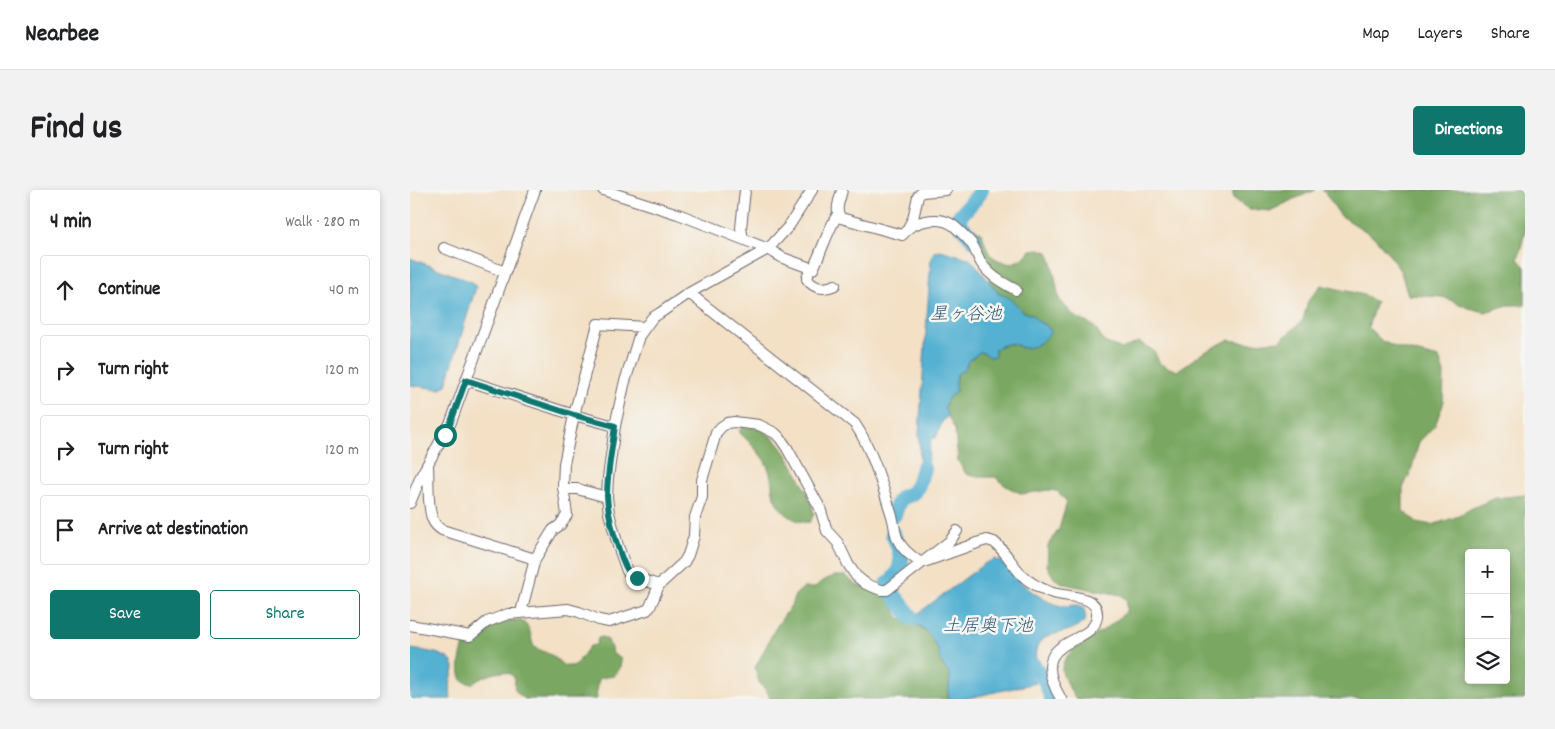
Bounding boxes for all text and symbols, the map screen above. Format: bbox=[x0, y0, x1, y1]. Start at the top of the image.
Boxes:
text: Nearbee bbox=[25, 18, 99, 52]
text: Map bbox=[1362, 22, 1389, 47]
text: Layers bbox=[1417, 22, 1463, 47]
text: Share bbox=[1491, 22, 1530, 47]
text: Find us bbox=[30, 105, 122, 155]
button: Directions bbox=[1413, 106, 1525, 155]
text: 4 min bbox=[50, 208, 92, 238]
text: Walk · 280 m bbox=[285, 211, 360, 234]
icon: ahead bbox=[51, 276, 79, 304]
text: Continue bbox=[98, 277, 160, 304]
text: 40 m bbox=[329, 279, 359, 302]
water label: 星ヶ谷池 bbox=[930, 303, 1003, 328]
icon: right bbox=[51, 356, 79, 384]
text: Turn right bbox=[98, 357, 169, 384]
text: 120 m bbox=[325, 359, 359, 382]
route start bbox=[434, 424, 457, 447]
icon: right bbox=[51, 436, 79, 464]
text: Turn right bbox=[98, 437, 169, 464]
text: 120 m bbox=[325, 439, 359, 462]
icon: arrive bbox=[51, 516, 79, 544]
text: Arrive at destination bbox=[98, 517, 248, 544]
map controls bbox=[1465, 549, 1510, 684]
button: + bbox=[1465, 549, 1510, 594]
route end bbox=[626, 567, 649, 590]
button: Save bbox=[50, 590, 200, 639]
button: Share bbox=[210, 590, 360, 639]
button: − bbox=[1465, 594, 1510, 639]
water label: 土居奥下池 bbox=[943, 615, 1034, 640]
button: layers bbox=[1465, 639, 1510, 684]

